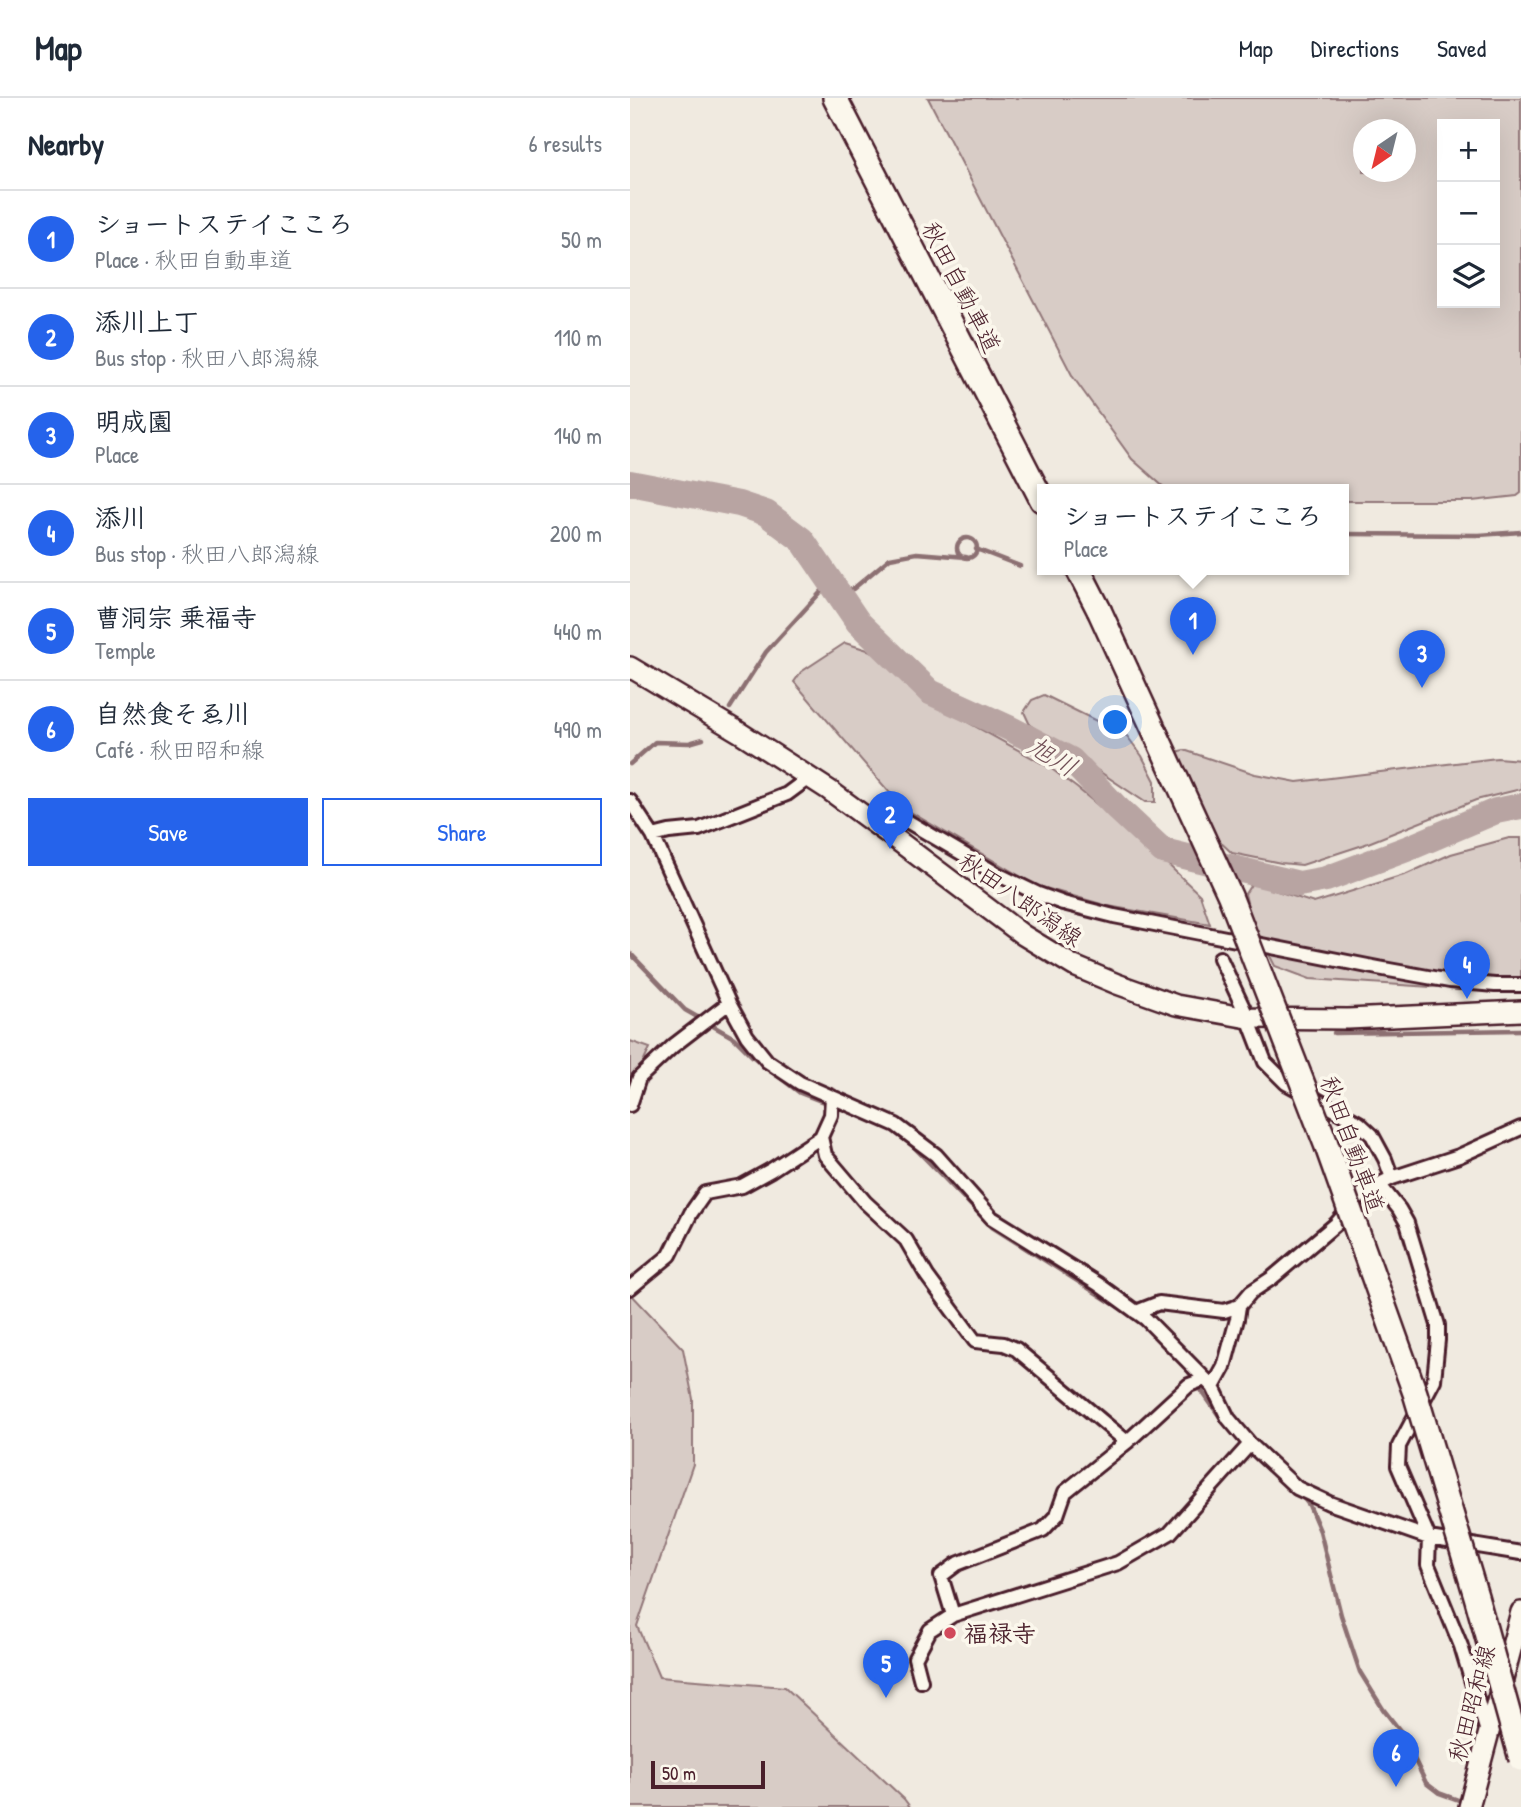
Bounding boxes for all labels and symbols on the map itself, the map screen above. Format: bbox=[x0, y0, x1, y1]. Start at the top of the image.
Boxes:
north arrow bbox=[1353, 119, 1416, 182]
street label: 秋田自動車道 bbox=[915, 216, 1009, 358]
pin: 1 bbox=[1170, 597, 1216, 655]
pin: 3 bbox=[1399, 630, 1445, 688]
your location bbox=[1098, 705, 1132, 739]
water label: 旭川 bbox=[1022, 728, 1084, 784]
pin: 2 bbox=[867, 791, 913, 849]
street label: 秋田八郎潟線 bbox=[953, 845, 1089, 953]
pin: 4 bbox=[1444, 941, 1490, 999]
street label: 秋田自動車道 bbox=[1313, 1071, 1393, 1217]
place label: 福禄寺 bbox=[964, 1617, 1036, 1649]
marker: 福禄寺 bbox=[942, 1625, 958, 1641]
pin: 5 bbox=[863, 1640, 909, 1698]
street label: 秋田昭和線 bbox=[1440, 1641, 1502, 1765]
pin: 6 bbox=[1373, 1729, 1419, 1787]
scale bar bbox=[651, 1758, 765, 1790]

